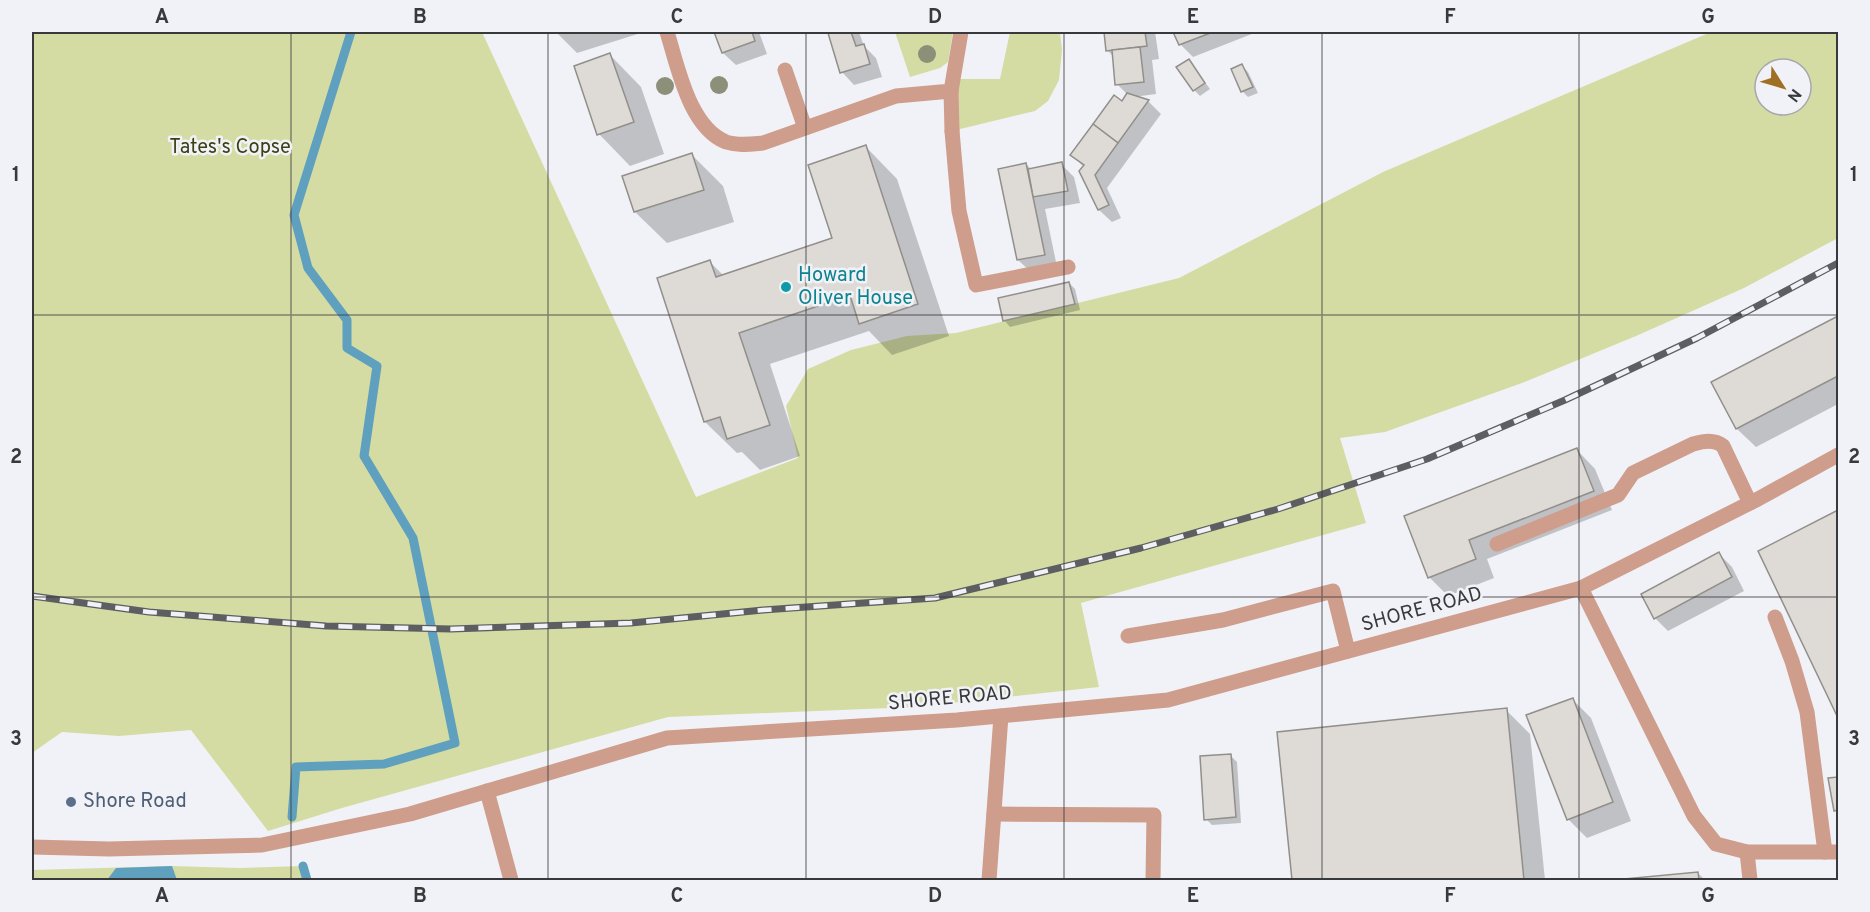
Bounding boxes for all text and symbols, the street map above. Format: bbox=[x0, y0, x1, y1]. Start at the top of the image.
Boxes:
text: A bbox=[155, 5, 169, 31]
text: B bbox=[413, 5, 427, 31]
text: C bbox=[671, 5, 683, 31]
text: D bbox=[928, 5, 942, 31]
text: E bbox=[1187, 5, 1199, 31]
text: F bbox=[1444, 5, 1456, 31]
text: G bbox=[1701, 5, 1715, 31]
north arrow bbox=[1753, 57, 1813, 117]
text: N bbox=[1782, 84, 1805, 105]
park label: Tates's Copse bbox=[169, 135, 291, 161]
text: 1 bbox=[12, 163, 20, 189]
text: 1 bbox=[1850, 163, 1858, 189]
place label: Howard Oliver House bbox=[798, 263, 913, 312]
marker: Howard Oliver House bbox=[779, 280, 793, 294]
text: 2 bbox=[10, 445, 22, 471]
text: 2 bbox=[1848, 445, 1860, 471]
street label: SHORE ROAD bbox=[1359, 581, 1485, 639]
street label: SHORE ROAD bbox=[887, 681, 1013, 717]
text: 3 bbox=[10, 727, 22, 753]
text: 3 bbox=[1848, 727, 1860, 753]
place label: Shore Road bbox=[83, 789, 187, 815]
marker: Shore Road bbox=[64, 795, 78, 809]
text: A bbox=[155, 884, 169, 910]
text: B bbox=[413, 884, 427, 910]
text: C bbox=[671, 884, 683, 910]
text: D bbox=[928, 884, 942, 910]
text: E bbox=[1187, 884, 1199, 910]
text: F bbox=[1444, 884, 1456, 910]
text: G bbox=[1701, 884, 1715, 910]

